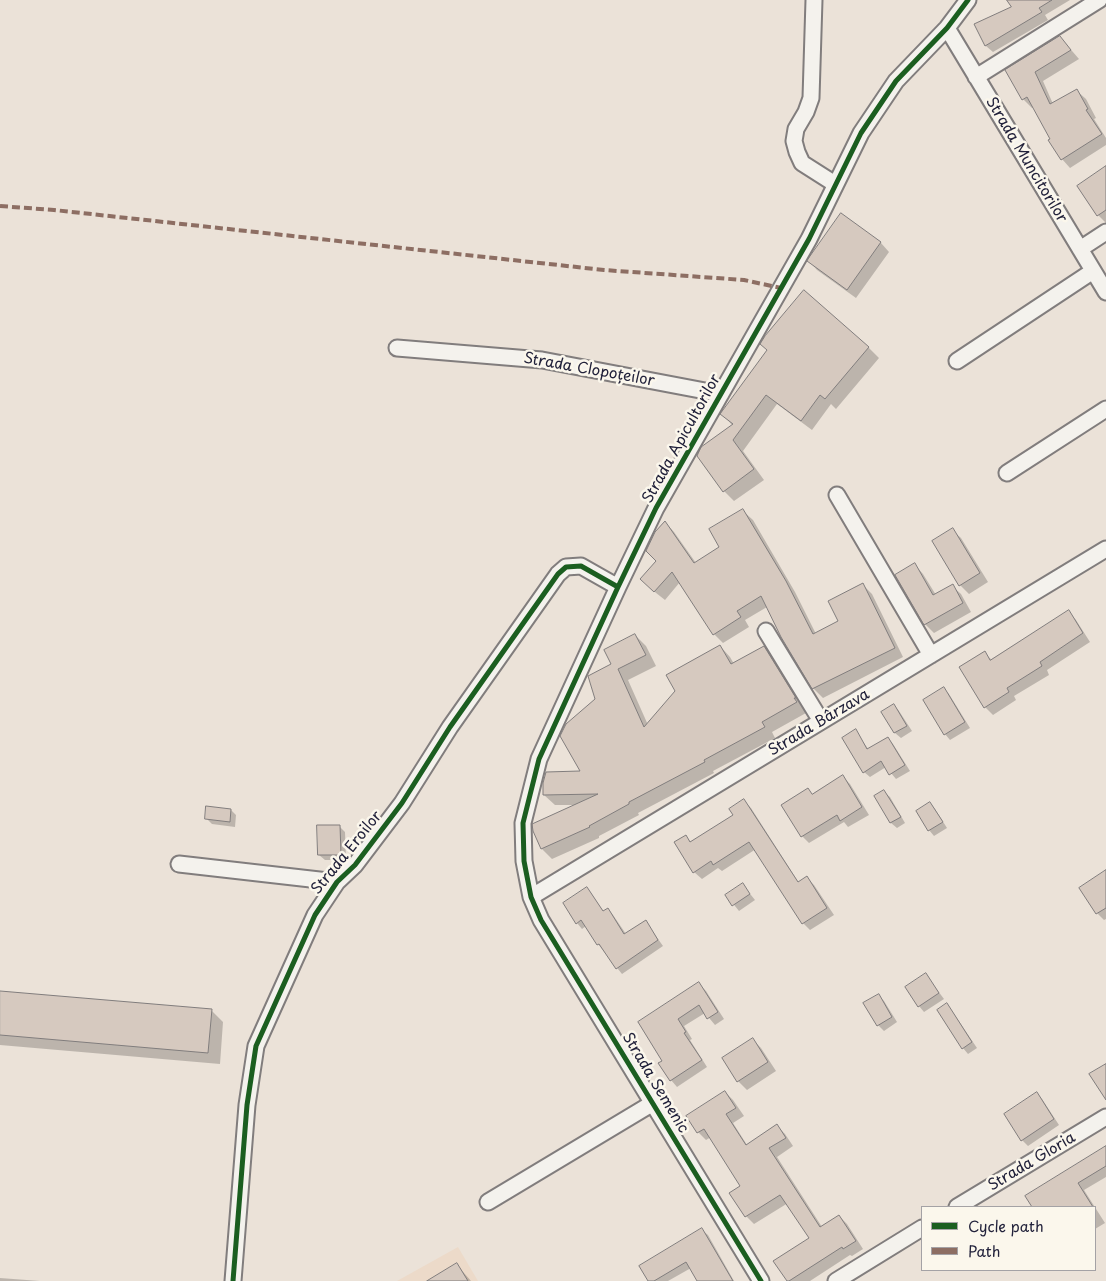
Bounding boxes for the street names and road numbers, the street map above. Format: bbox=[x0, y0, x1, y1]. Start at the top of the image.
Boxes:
street label: Strada Muncitorilor bbox=[981, 94, 1071, 226]
street label: Strada Clopoțeilor bbox=[522, 350, 656, 390]
street label: Strada Apicultorilor bbox=[639, 371, 725, 507]
street label: Strada Bârzava bbox=[765, 686, 873, 760]
street label: Strada Eroilor bbox=[308, 808, 386, 898]
street label: Strada Semenic bbox=[618, 1030, 692, 1136]
street label: Strada Gloria bbox=[985, 1129, 1079, 1195]

